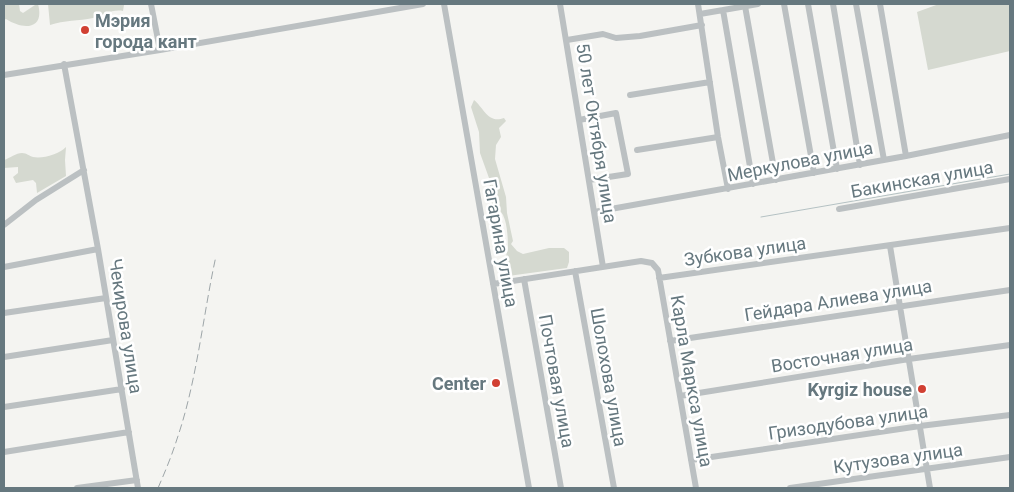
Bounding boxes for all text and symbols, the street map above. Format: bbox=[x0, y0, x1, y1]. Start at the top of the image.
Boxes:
place label: Мэрия города кант bbox=[95, 10, 197, 52]
marker: Мэрия города кант bbox=[79, 24, 91, 36]
street label: 50 лет Октября улица bbox=[572, 41, 622, 225]
street label: Меркулова улица bbox=[725, 137, 875, 185]
street label: Бакинская улица bbox=[849, 156, 995, 202]
street label: Гагарина улица bbox=[479, 177, 523, 309]
street label: Зубкова улица bbox=[683, 232, 807, 270]
street label: Чекирова улица bbox=[105, 257, 147, 395]
street label: Гейдара Алиева улица bbox=[743, 275, 933, 325]
street label: Карла Маркса улица bbox=[667, 293, 717, 469]
street label: Шолохова улица bbox=[586, 306, 632, 448]
street label: Почтовая улица bbox=[535, 313, 579, 449]
street label: Восточная улица bbox=[770, 333, 914, 377]
place label: Center bbox=[432, 373, 486, 394]
marker: Center bbox=[490, 377, 502, 389]
place label: Kyrgiz house bbox=[807, 379, 912, 400]
marker: Kyrgiz house bbox=[916, 383, 928, 395]
street label: Гризодубова улица bbox=[767, 400, 929, 444]
street label: Кутузова улица bbox=[832, 439, 964, 477]

